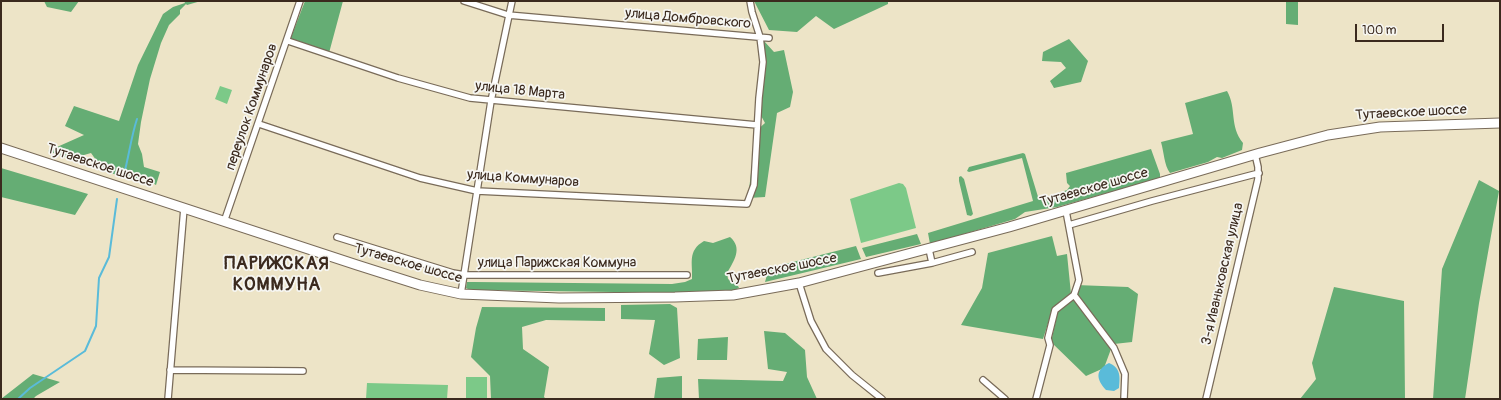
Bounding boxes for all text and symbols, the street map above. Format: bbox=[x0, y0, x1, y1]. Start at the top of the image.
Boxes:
street label: улица Домбровского bbox=[624, 5, 752, 33]
scale bar bbox=[1357, 16, 1446, 42]
text: 100 m bbox=[1362, 23, 1396, 38]
street label: переулок Коммунаров bbox=[222, 41, 282, 173]
street label: улица 18 Марта bbox=[474, 78, 566, 104]
street label: Тутаевское шоссе bbox=[1355, 102, 1467, 124]
street label: Тутаевское шоссе bbox=[44, 141, 156, 191]
street label: Тутаевское шоссе bbox=[1038, 165, 1150, 211]
street label: улица Коммунаров bbox=[466, 167, 580, 191]
street label: 3-я Иваньковская улица bbox=[1198, 201, 1248, 347]
street label: Тутаевское шоссе bbox=[352, 241, 464, 287]
street label: Тутаевское шоссе bbox=[726, 250, 838, 288]
district label: ПАРИЖСКАЯ КОММУНА bbox=[224, 253, 330, 296]
street label: улица Парижская Коммуна bbox=[478, 255, 636, 271]

